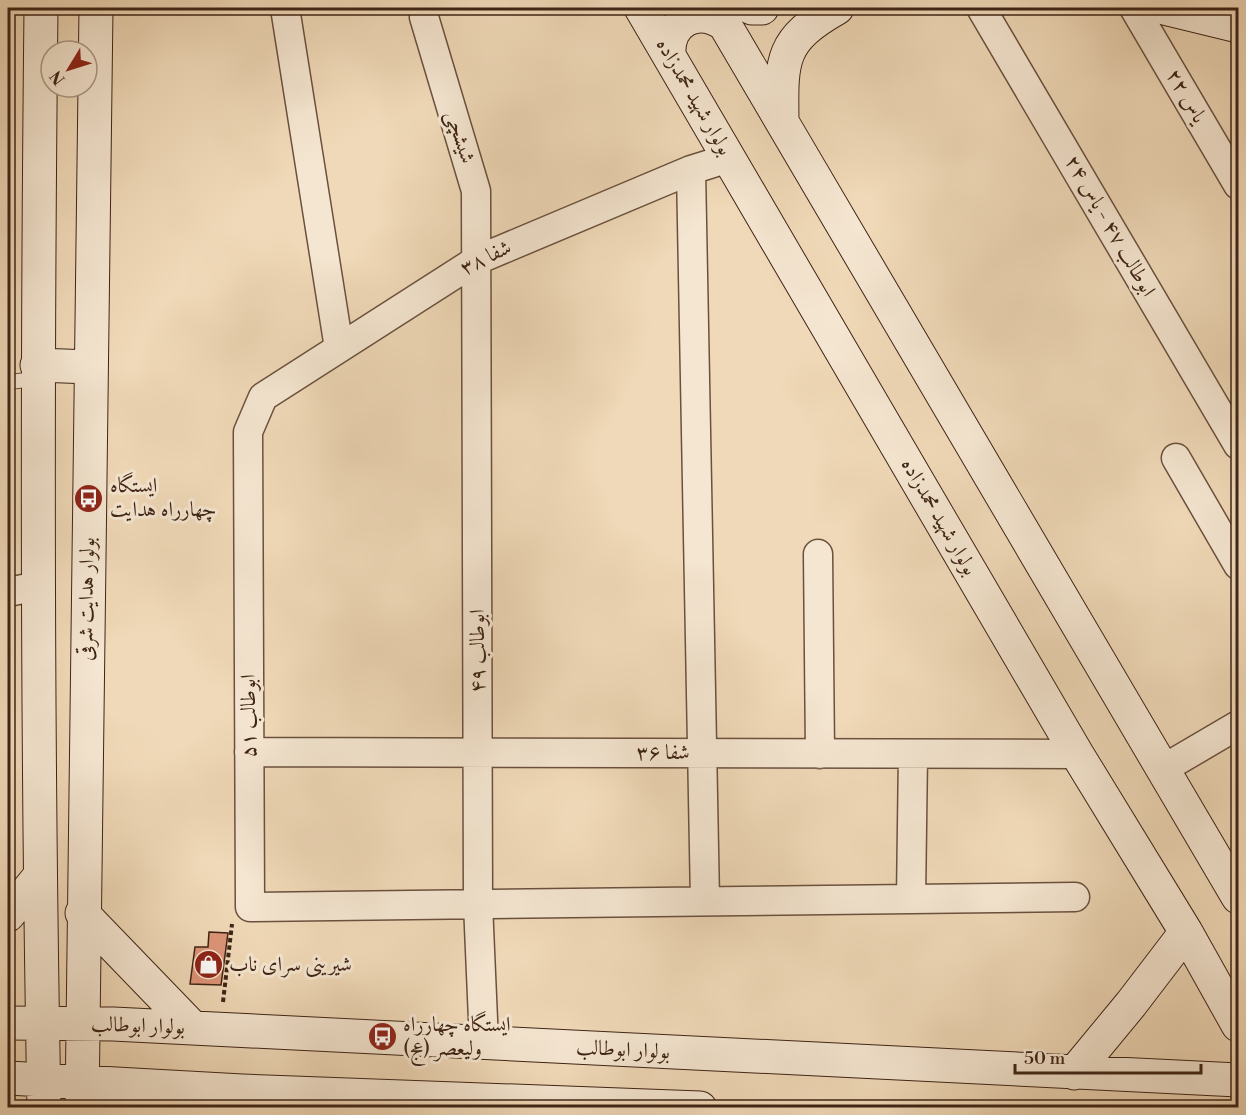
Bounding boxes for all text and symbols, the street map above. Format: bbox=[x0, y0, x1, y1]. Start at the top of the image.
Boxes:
street label: بولوار شهید محمدزاده bbox=[650, 34, 738, 160]
north arrow bbox=[39, 39, 99, 99]
street label: یاس ۲۲ bbox=[1160, 64, 1212, 129]
text: N bbox=[46, 66, 70, 89]
street label: شیشچی bbox=[440, 107, 480, 167]
street label: ابوطالب ۴۷ - یاس ۲۴ bbox=[1059, 151, 1161, 301]
street label: شفا ۳۸ bbox=[456, 235, 516, 281]
street label: بولوار شهید محمدزاده bbox=[895, 454, 983, 580]
place label: ایستگاه چهارراه هدایت bbox=[110, 472, 217, 523]
bus stop icon: ایستگاه چهارراه هدایت bbox=[73, 482, 105, 514]
street label: بولوار هدایت شرقی bbox=[73, 537, 101, 661]
street label: ابوطالب ۴۹ bbox=[465, 609, 491, 693]
street label: ابوطالب ۵۱ bbox=[236, 674, 262, 758]
street label: شفا ۳۶ bbox=[636, 740, 690, 766]
shop icon: شیرینی سرای ناب bbox=[192, 949, 224, 981]
place label: شیرینی سرای ناب bbox=[229, 952, 352, 978]
street label: بولوار ابوطالب bbox=[90, 1011, 186, 1041]
place label: ایستگاه چهارراه ولیعصر (عج) bbox=[403, 1011, 511, 1066]
bus stop icon: ایستگاه چهارراه ولیعصر (عج) bbox=[366, 1021, 398, 1053]
street label: بولوار ابوطالب bbox=[575, 1035, 671, 1065]
scale bar bbox=[1015, 1037, 1201, 1075]
text: 50 m bbox=[1024, 1047, 1066, 1070]

